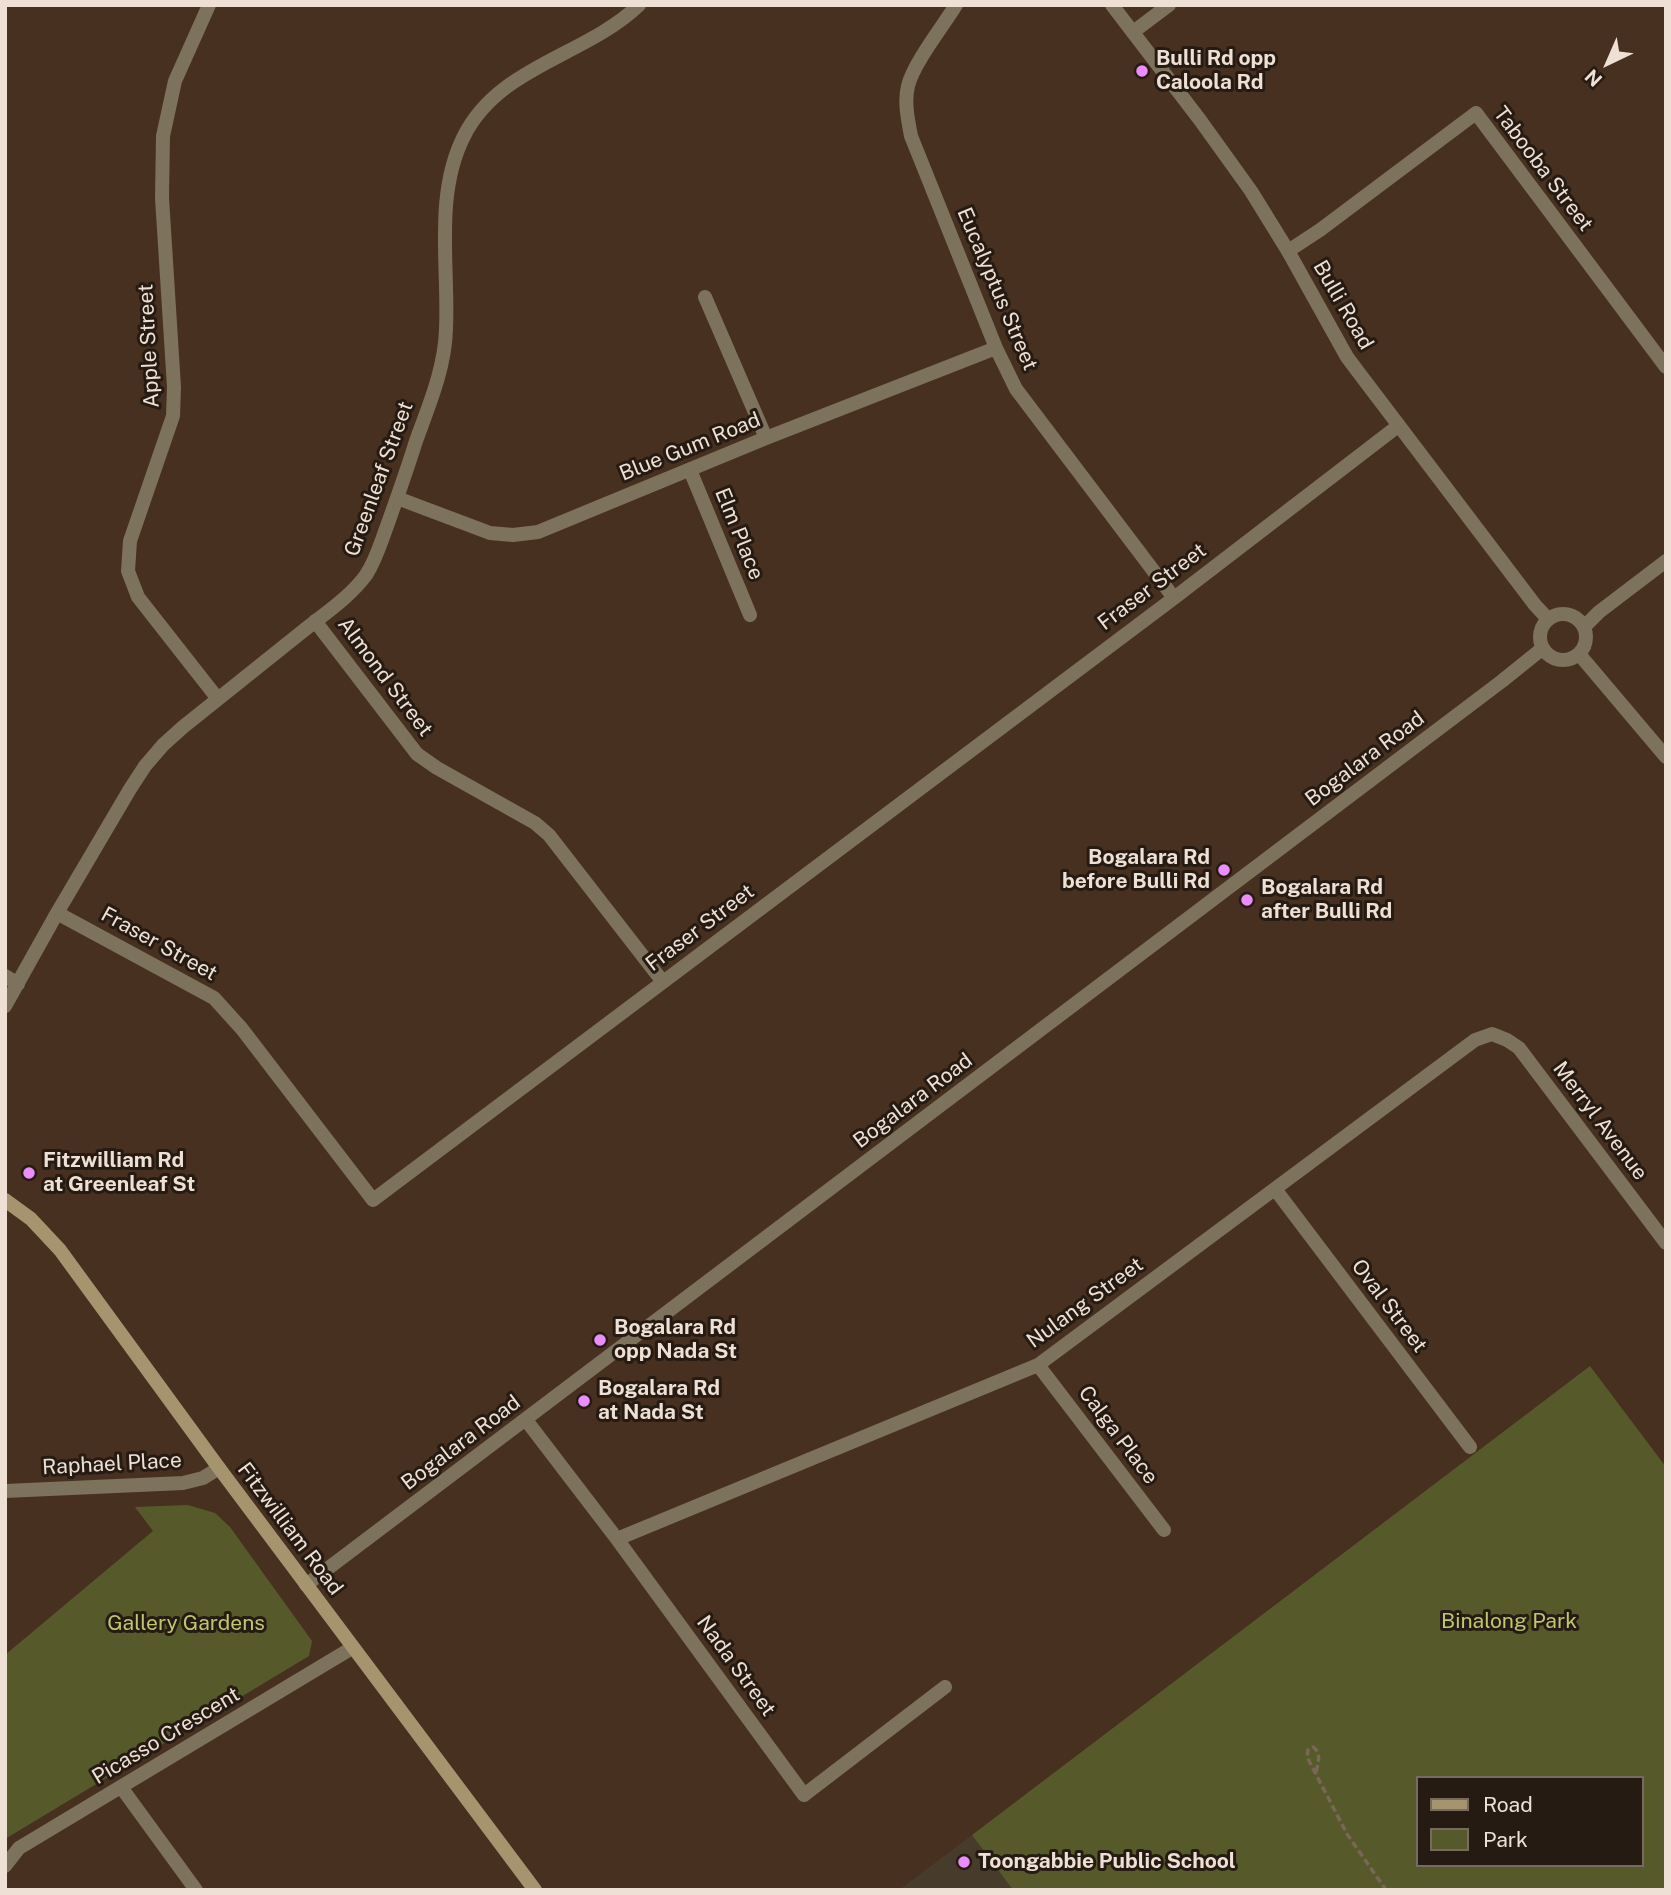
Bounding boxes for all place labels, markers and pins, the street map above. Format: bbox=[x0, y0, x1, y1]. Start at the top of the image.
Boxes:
place label: Bulli Rd opp Caloola Rd bbox=[1156, 46, 1276, 96]
marker: Bulli Rd opp Caloola Rd bbox=[1134, 63, 1150, 79]
place label: Bogalara Rd before Bulli Rd bbox=[1062, 845, 1210, 895]
marker: Bogalara Rd before Bulli Rd bbox=[1216, 862, 1232, 878]
place label: Bogalara Rd after Bulli Rd bbox=[1261, 875, 1392, 925]
marker: Bogalara Rd after Bulli Rd bbox=[1239, 892, 1255, 908]
place label: Fitzwilliam Rd at Greenleaf St bbox=[43, 1148, 195, 1198]
marker: Fitzwilliam Rd at Greenleaf St bbox=[21, 1165, 37, 1181]
place label: Bogalara Rd opp Nada St bbox=[614, 1315, 737, 1365]
marker: Bogalara Rd opp Nada St bbox=[592, 1332, 608, 1348]
place label: Bogalara Rd at Nada St bbox=[598, 1376, 720, 1426]
marker: Bogalara Rd at Nada St bbox=[576, 1393, 592, 1409]
place label: Toongabbie Public School bbox=[978, 1849, 1236, 1875]
marker: Toongabbie Public School bbox=[956, 1854, 972, 1870]

